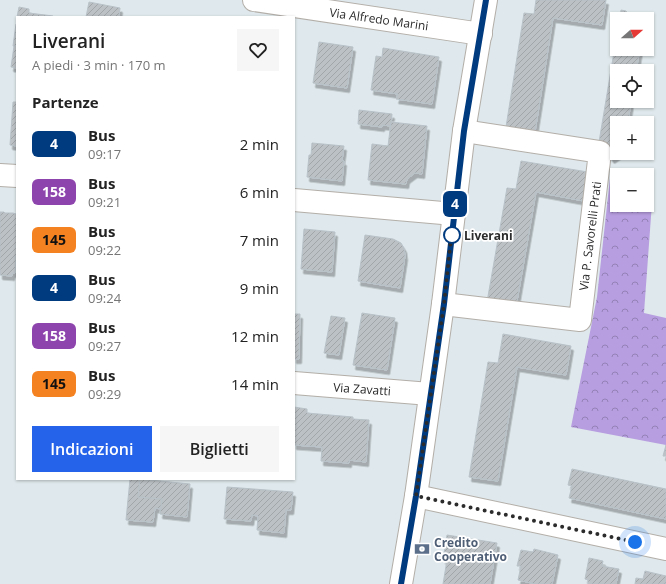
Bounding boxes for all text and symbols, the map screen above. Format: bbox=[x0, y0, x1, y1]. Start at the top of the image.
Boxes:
street label: Via Alfredo Marini bbox=[328, 4, 430, 34]
north arrow bbox=[610, 12, 654, 56]
map controls bbox=[610, 12, 654, 212]
text: Liverani bbox=[32, 28, 105, 54]
button: heart bbox=[237, 29, 279, 71]
text: A piedi · 3 min · 170 m bbox=[32, 56, 166, 74]
button: locate bbox=[610, 64, 654, 108]
text: Partenze bbox=[32, 92, 99, 112]
button: + bbox=[610, 116, 654, 160]
text: Bus bbox=[88, 125, 115, 145]
text: 4 bbox=[50, 134, 58, 153]
text: 2 min bbox=[240, 134, 279, 154]
text: 09:17 bbox=[88, 145, 121, 163]
button: − bbox=[610, 168, 654, 212]
text: Bus bbox=[88, 173, 115, 193]
street label: Via P. Savorelli Prati bbox=[575, 180, 605, 292]
text: 158 bbox=[42, 182, 66, 201]
text: 6 min bbox=[240, 182, 279, 202]
line badge: 4 bbox=[442, 191, 468, 217]
text: 09:21 bbox=[88, 193, 121, 211]
text: 4 bbox=[451, 194, 459, 213]
text: Bus bbox=[88, 221, 115, 241]
marker: Liverani bbox=[443, 226, 461, 244]
place label: Liverani bbox=[464, 227, 513, 244]
text: 145 bbox=[42, 230, 66, 249]
text: 7 min bbox=[240, 230, 279, 250]
text: 09:22 bbox=[88, 241, 121, 259]
text: Bus bbox=[88, 269, 115, 289]
text: 4 bbox=[50, 278, 58, 297]
text: 9 min bbox=[240, 278, 279, 298]
text: 09:24 bbox=[88, 289, 121, 307]
text: Bus bbox=[88, 317, 115, 337]
text: 158 bbox=[42, 326, 66, 345]
text: 12 min bbox=[231, 326, 279, 346]
text: 09:27 bbox=[88, 337, 121, 355]
text: Bus bbox=[88, 365, 115, 385]
text: 145 bbox=[42, 374, 66, 393]
text: 14 min bbox=[231, 374, 279, 394]
street label: Via Zavatti bbox=[333, 379, 391, 399]
text: 09:29 bbox=[88, 385, 121, 403]
button: Indicazioni bbox=[32, 426, 152, 472]
button: Biglietti bbox=[160, 426, 279, 472]
your location bbox=[625, 532, 645, 552]
place label: Credito Cooperativo bbox=[434, 534, 507, 565]
bank icon: Credito Cooperativo bbox=[413, 540, 431, 558]

